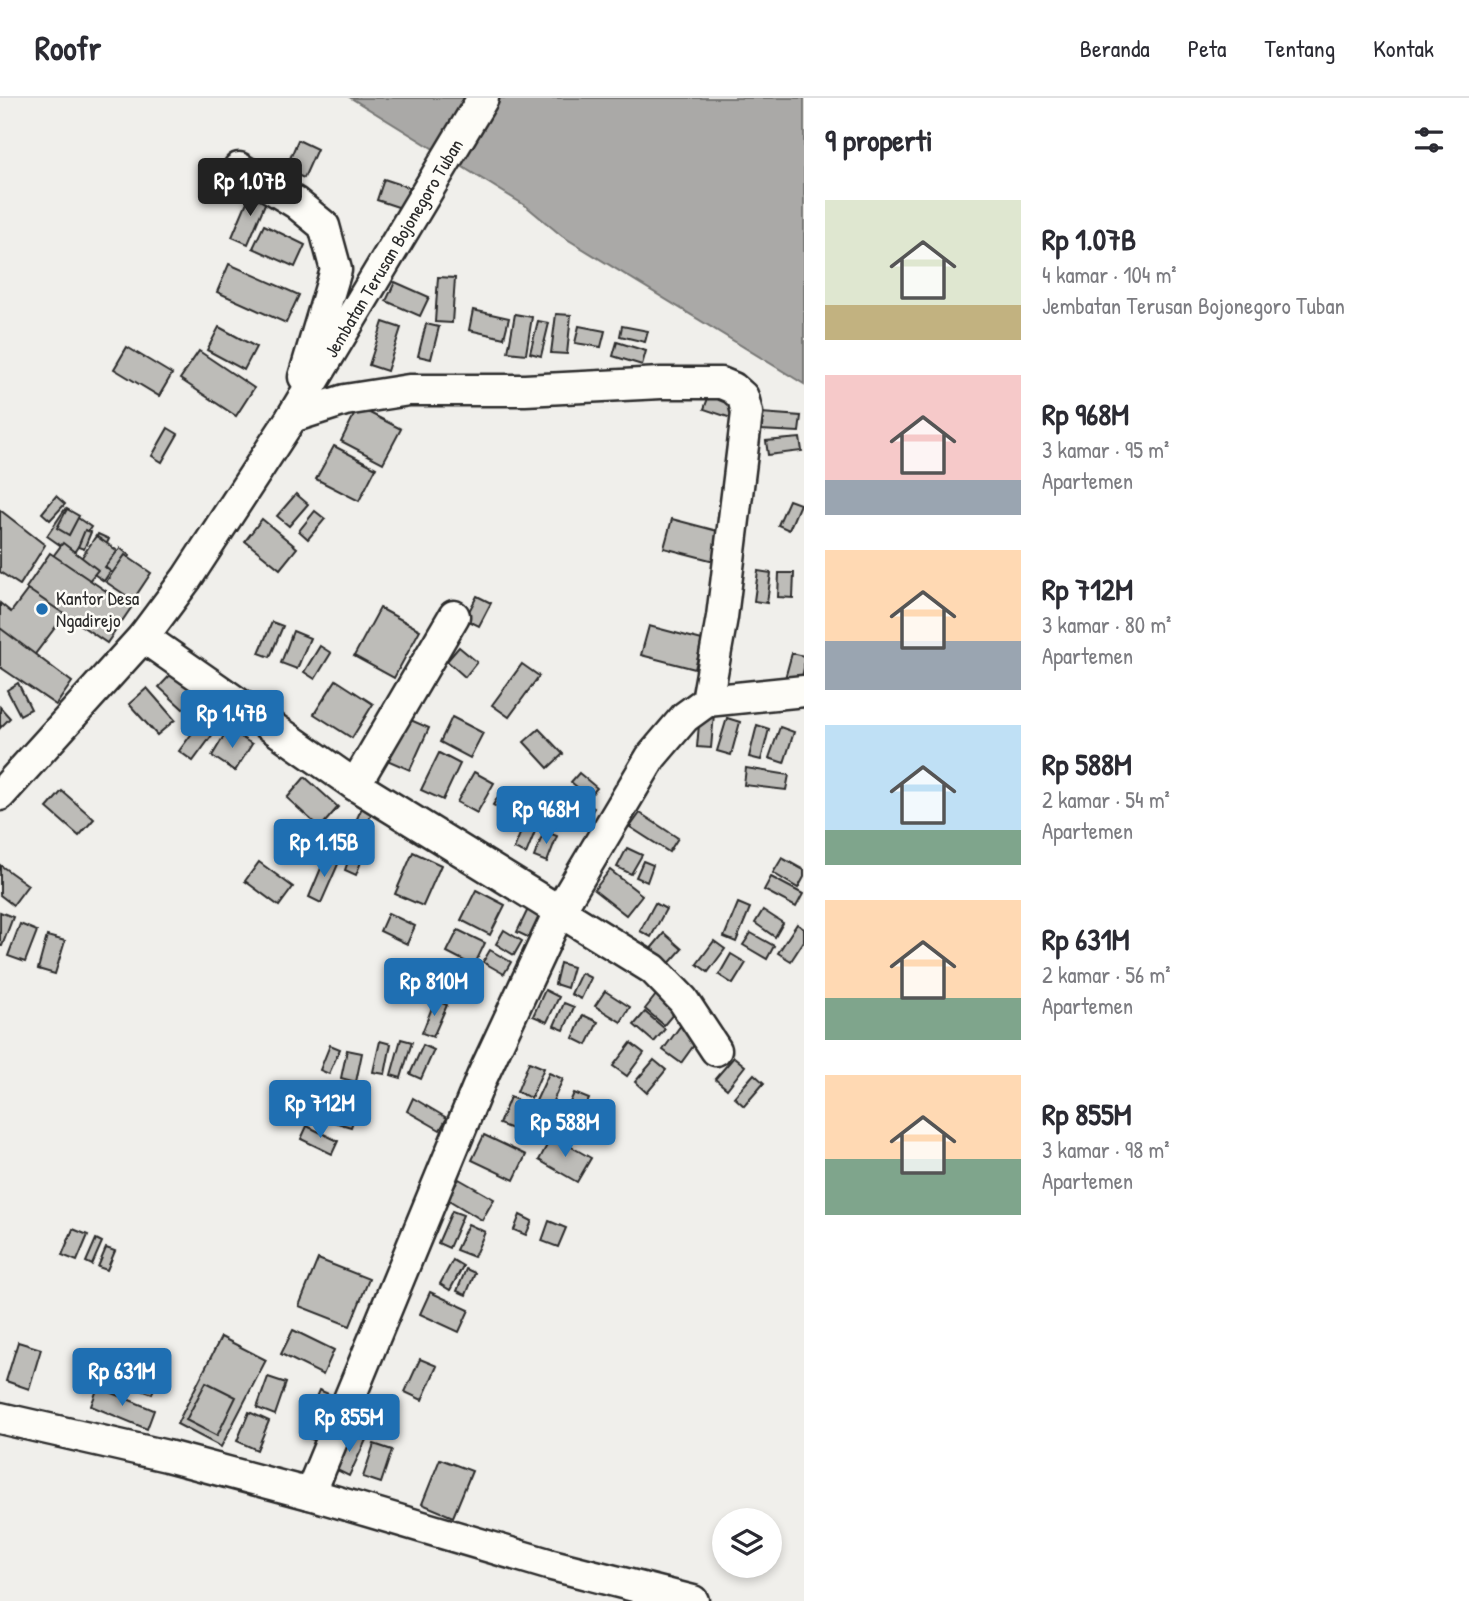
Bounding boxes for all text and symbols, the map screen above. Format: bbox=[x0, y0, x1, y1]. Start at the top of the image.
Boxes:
text: Roofr bbox=[35, 26, 101, 70]
text: Beranda bbox=[1080, 32, 1150, 64]
text: Peta bbox=[1188, 32, 1226, 64]
text: Tentang bbox=[1264, 32, 1335, 64]
text: Kontak bbox=[1373, 32, 1434, 64]
text: 9 properti bbox=[825, 120, 933, 160]
icon: filters bbox=[1410, 121, 1448, 159]
street label: Jembatan Terusan Bojonegoro Tuban bbox=[318, 134, 469, 362]
pin: Rp 1.07B bbox=[178, 158, 322, 218]
text: Rp 1.07B bbox=[214, 165, 286, 196]
text: Rp 1.07B bbox=[1042, 219, 1136, 259]
icon: home bbox=[881, 228, 965, 312]
text: 4 kamar · 104 m² bbox=[1042, 259, 1177, 290]
text: Jembatan Terusan Bojonegoro Tuban bbox=[1042, 290, 1345, 321]
text: Rp 968M bbox=[1042, 394, 1129, 434]
icon: home bbox=[881, 403, 965, 487]
text: 3 kamar · 95 m² bbox=[1042, 434, 1169, 465]
text: Apartemen bbox=[1042, 465, 1133, 496]
text: Rp 712M bbox=[1042, 569, 1133, 609]
icon: home bbox=[881, 578, 965, 662]
place label: Kantor Desa Ngadirejo bbox=[56, 585, 140, 633]
marker: Kantor Desa Ngadirejo bbox=[34, 601, 50, 617]
text: 3 kamar · 80 m² bbox=[1042, 609, 1171, 640]
text: Apartemen bbox=[1042, 640, 1133, 671]
pin: Rp 1.47B bbox=[160, 690, 304, 750]
text: Rp 1.47B bbox=[197, 697, 267, 728]
text: Rp 588M bbox=[1042, 744, 1132, 784]
icon: home bbox=[881, 753, 965, 837]
text: 2 kamar · 54 m² bbox=[1042, 784, 1170, 815]
pin: Rp 968M bbox=[481, 786, 611, 846]
text: Rp 968M bbox=[513, 793, 579, 824]
text: Apartemen bbox=[1042, 815, 1133, 846]
pin: Rp 1.15B bbox=[252, 820, 396, 879]
text: Rp 1.15B bbox=[290, 826, 358, 857]
text: Rp 631M bbox=[1042, 919, 1130, 959]
icon: home bbox=[881, 928, 965, 1012]
pin: Rp 810M bbox=[369, 958, 499, 1018]
text: 2 kamar · 56 m² bbox=[1042, 959, 1170, 990]
text: Rp 810M bbox=[400, 965, 468, 996]
text: Apartemen bbox=[1042, 990, 1133, 1021]
pin: Rp 712M bbox=[255, 1080, 385, 1140]
text: Rp 712M bbox=[285, 1087, 355, 1118]
text: Rp 855M bbox=[1042, 1094, 1132, 1134]
pin: Rp 588M bbox=[500, 1100, 630, 1159]
icon: home bbox=[881, 1103, 965, 1187]
text: Rp 588M bbox=[531, 1106, 599, 1137]
text: 3 kamar · 98 m² bbox=[1042, 1134, 1169, 1165]
text: Apartemen bbox=[1042, 1165, 1133, 1196]
pin: Rp 631M bbox=[57, 1348, 187, 1408]
text: Rp 631M bbox=[88, 1355, 156, 1386]
pin: Rp 855M bbox=[284, 1394, 414, 1454]
text: Rp 855M bbox=[315, 1401, 383, 1432]
map controls bbox=[712, 1508, 782, 1578]
button: layers bbox=[712, 1508, 782, 1578]

